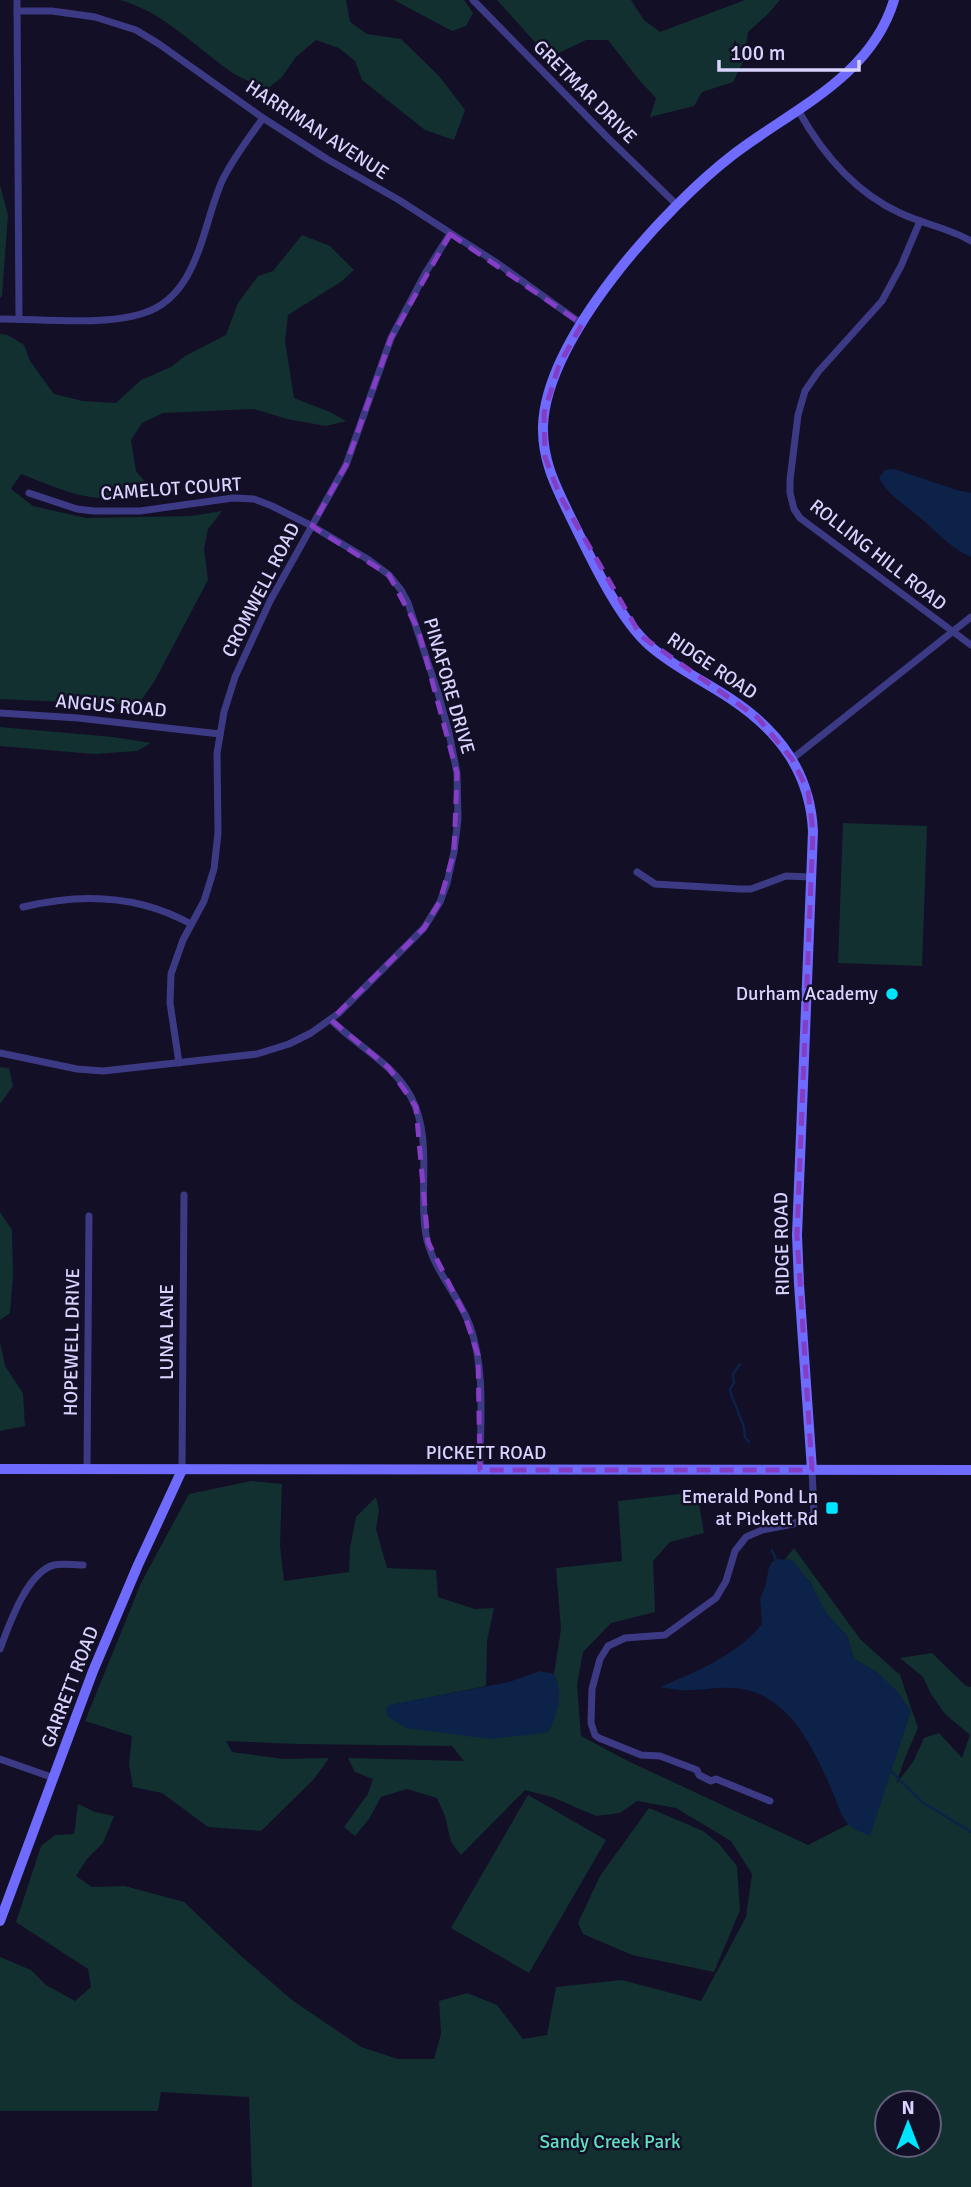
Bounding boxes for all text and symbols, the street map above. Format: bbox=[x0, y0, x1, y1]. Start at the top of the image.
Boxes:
scale bar bbox=[719, 28, 859, 72]
street label: GRETMAR DRIVE bbox=[528, 35, 642, 149]
text: 100 m bbox=[730, 40, 785, 66]
street label: HARRIMAN AVENUE bbox=[241, 75, 393, 185]
street label: CAMELOT COURT bbox=[100, 472, 243, 506]
street label: ROLLING HILL ROAD bbox=[805, 494, 951, 616]
street label: CROMWELL ROAD bbox=[217, 519, 305, 661]
street label: PINAFORE DRIVE bbox=[418, 615, 480, 757]
street label: RIDGE ROAD bbox=[662, 627, 762, 705]
street label: ANGUS ROAD bbox=[54, 689, 168, 723]
place label: Durham Academy bbox=[736, 982, 878, 1006]
marker: Durham Academy bbox=[884, 986, 900, 1002]
street label: RIDGE ROAD bbox=[769, 1192, 795, 1296]
street label: HOPEWELL DRIVE bbox=[59, 1268, 85, 1416]
street label: LUNA LANE bbox=[155, 1284, 179, 1380]
street label: PICKETT ROAD bbox=[426, 1441, 546, 1465]
place label: Emerald Pond Ln at Pickett Rd bbox=[682, 1485, 818, 1531]
marker: Emerald Pond Ln at Pickett Rd bbox=[824, 1500, 840, 1516]
street label: GARRETT ROAD bbox=[36, 1623, 104, 1751]
north arrow bbox=[873, 2089, 943, 2159]
text: N bbox=[901, 2096, 915, 2120]
park label: Sandy Creek Park bbox=[539, 2130, 681, 2154]

